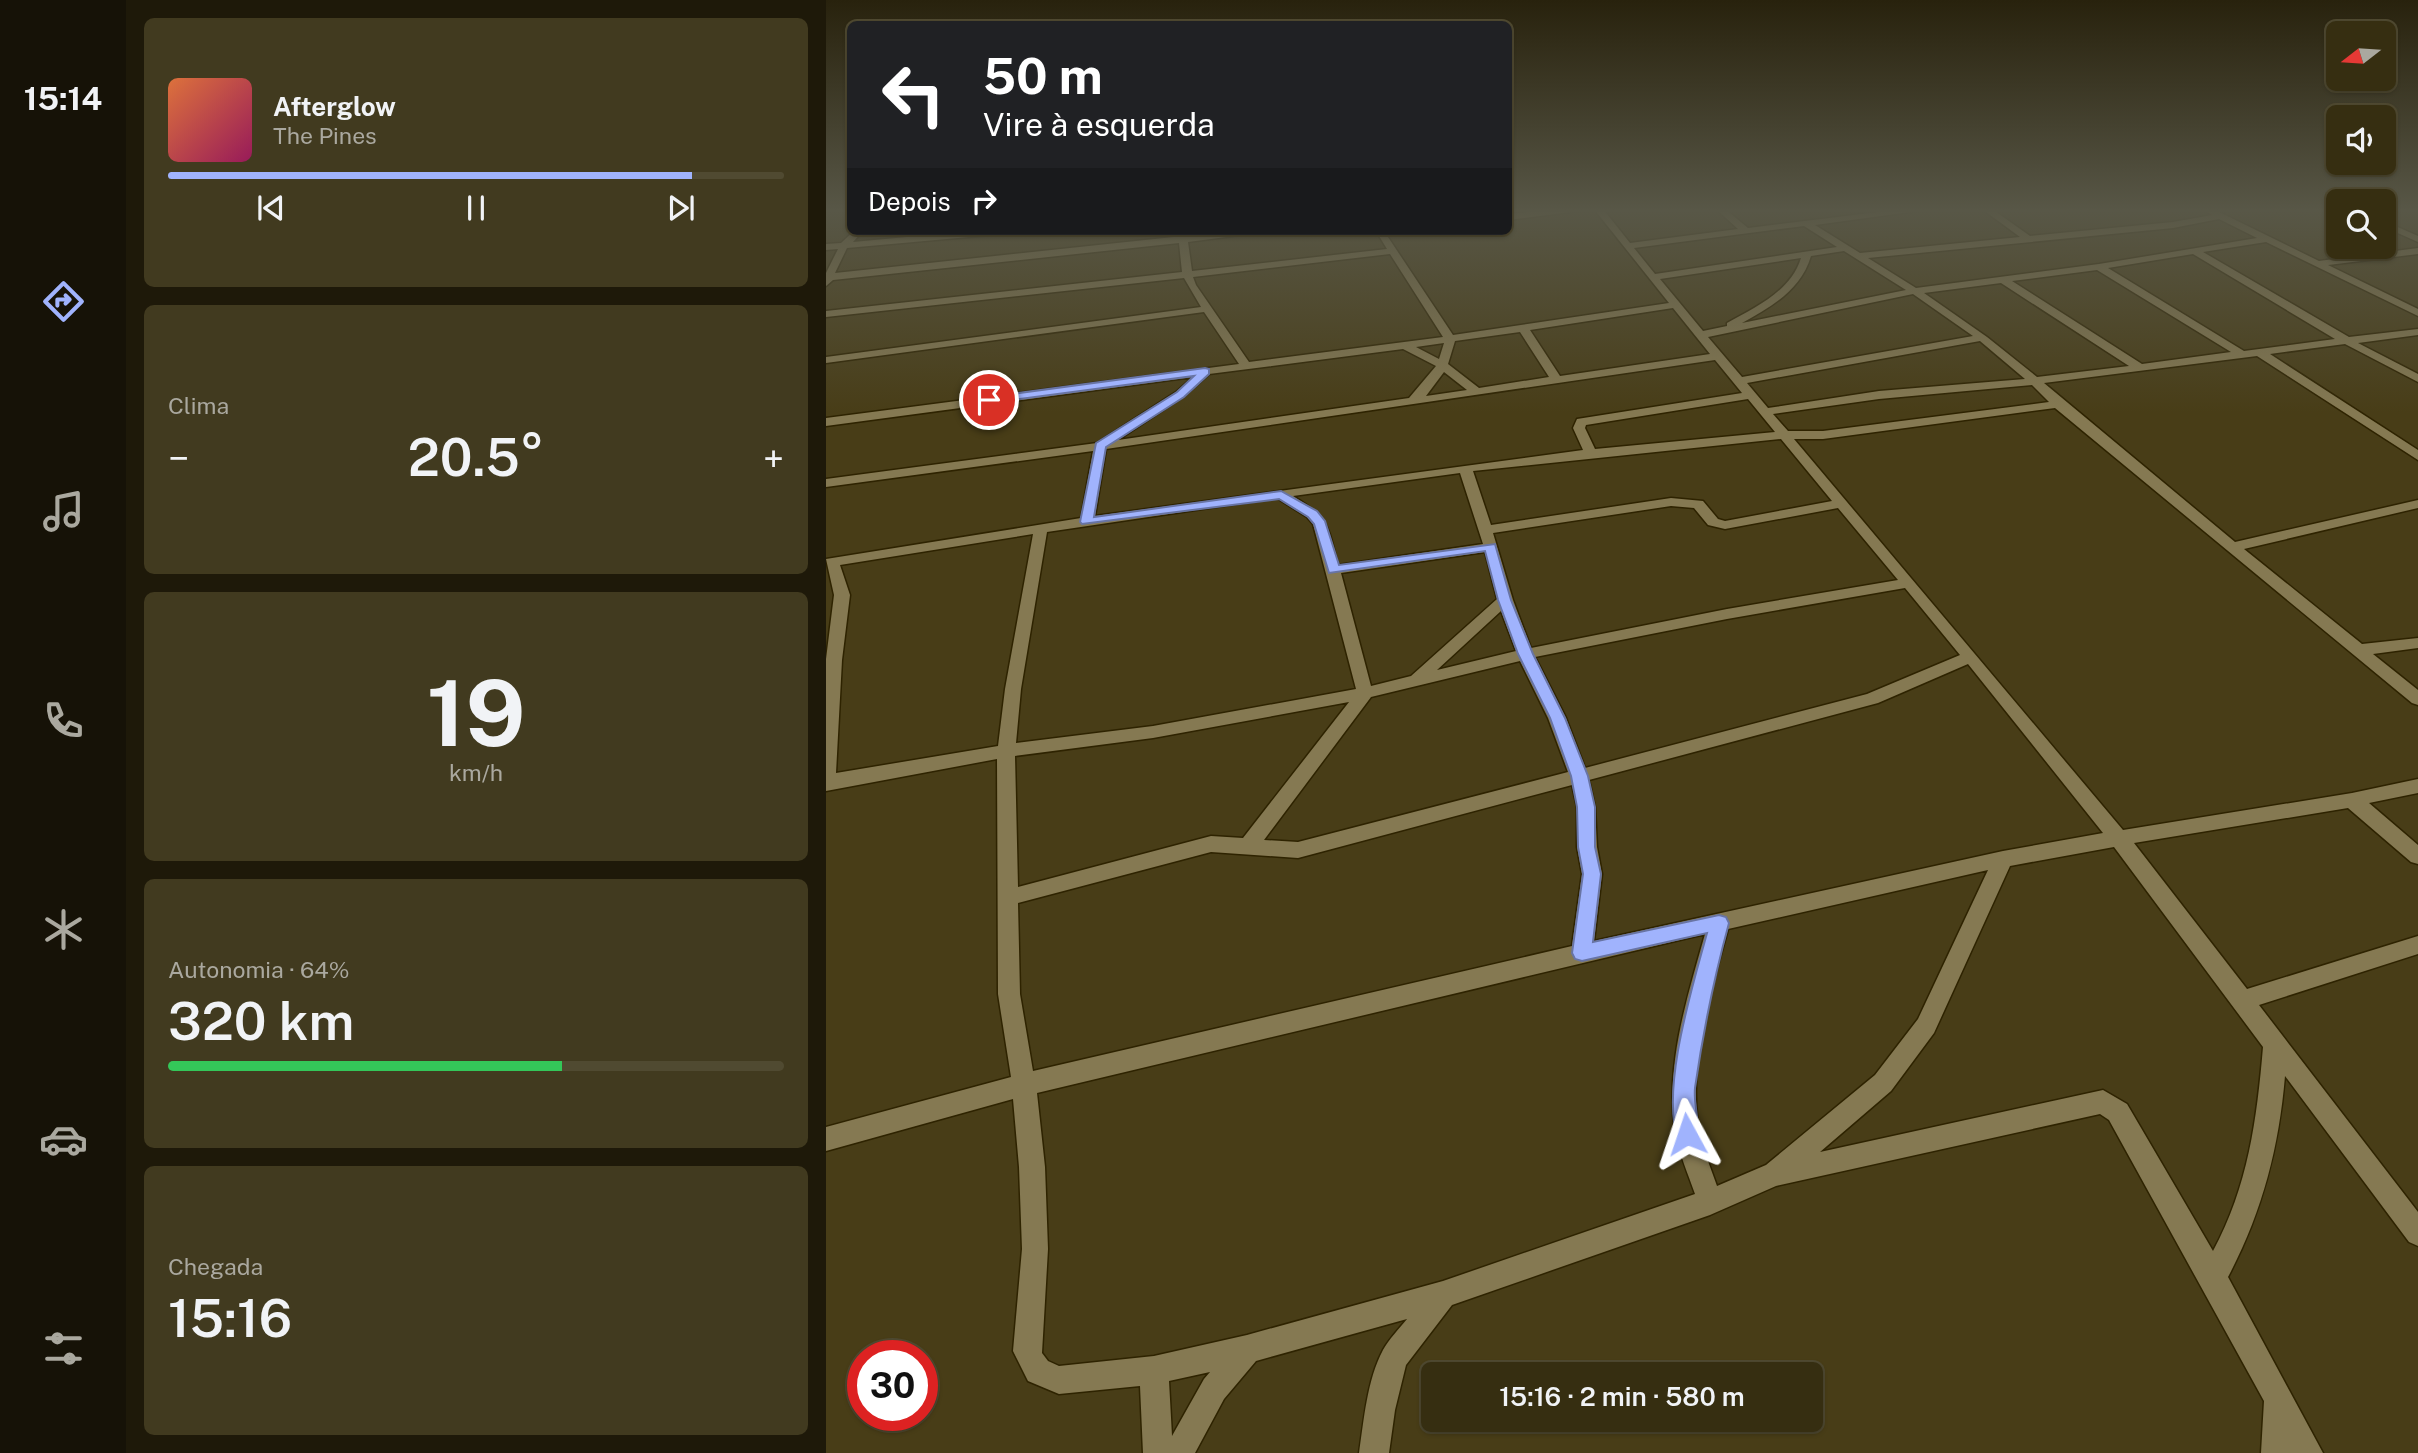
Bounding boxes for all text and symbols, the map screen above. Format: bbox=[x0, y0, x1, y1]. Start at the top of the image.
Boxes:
north arrow bbox=[2326, 21, 2396, 91]
map controls bbox=[2326, 21, 2396, 259]
text: 50 m bbox=[983, 47, 1103, 105]
icon: left bbox=[868, 49, 959, 140]
text: 15:14 bbox=[24, 80, 102, 117]
text: Afterglow bbox=[273, 91, 396, 122]
button: sound bbox=[2326, 105, 2396, 175]
text: Vire à esquerda bbox=[983, 106, 1215, 143]
text: The Pines bbox=[273, 122, 377, 149]
icon: right bbox=[965, 182, 1003, 220]
text: Depois bbox=[868, 186, 951, 217]
icon: previous bbox=[252, 189, 290, 227]
icon: pause bbox=[457, 189, 495, 227]
icon: next bbox=[662, 189, 700, 227]
button: search bbox=[2326, 189, 2396, 259]
icon: directions bbox=[39, 277, 88, 326]
pin bbox=[959, 370, 1019, 430]
icon: arrive bbox=[970, 381, 1008, 419]
text: Clima bbox=[168, 392, 229, 419]
text: 20.5° bbox=[408, 427, 544, 488]
text: − bbox=[168, 436, 189, 481]
text: + bbox=[763, 436, 784, 481]
icon: music bbox=[39, 487, 88, 536]
text: 19 bbox=[427, 660, 525, 766]
icon: phone bbox=[39, 696, 88, 745]
text: km/h bbox=[449, 759, 503, 786]
icon: climate bbox=[39, 905, 88, 954]
text: Autonomia · 64% bbox=[168, 956, 350, 983]
text: 320 km bbox=[168, 991, 354, 1052]
position arrow bbox=[1650, 1097, 1724, 1171]
icon: car bbox=[39, 1115, 88, 1164]
text: Chegada bbox=[168, 1253, 263, 1280]
text: 15:16 bbox=[168, 1288, 292, 1349]
icon: filters bbox=[39, 1324, 88, 1373]
speed limit sign: 30 bbox=[847, 1340, 938, 1431]
text: 15:16 · 2 min · 580 m bbox=[1499, 1381, 1745, 1412]

